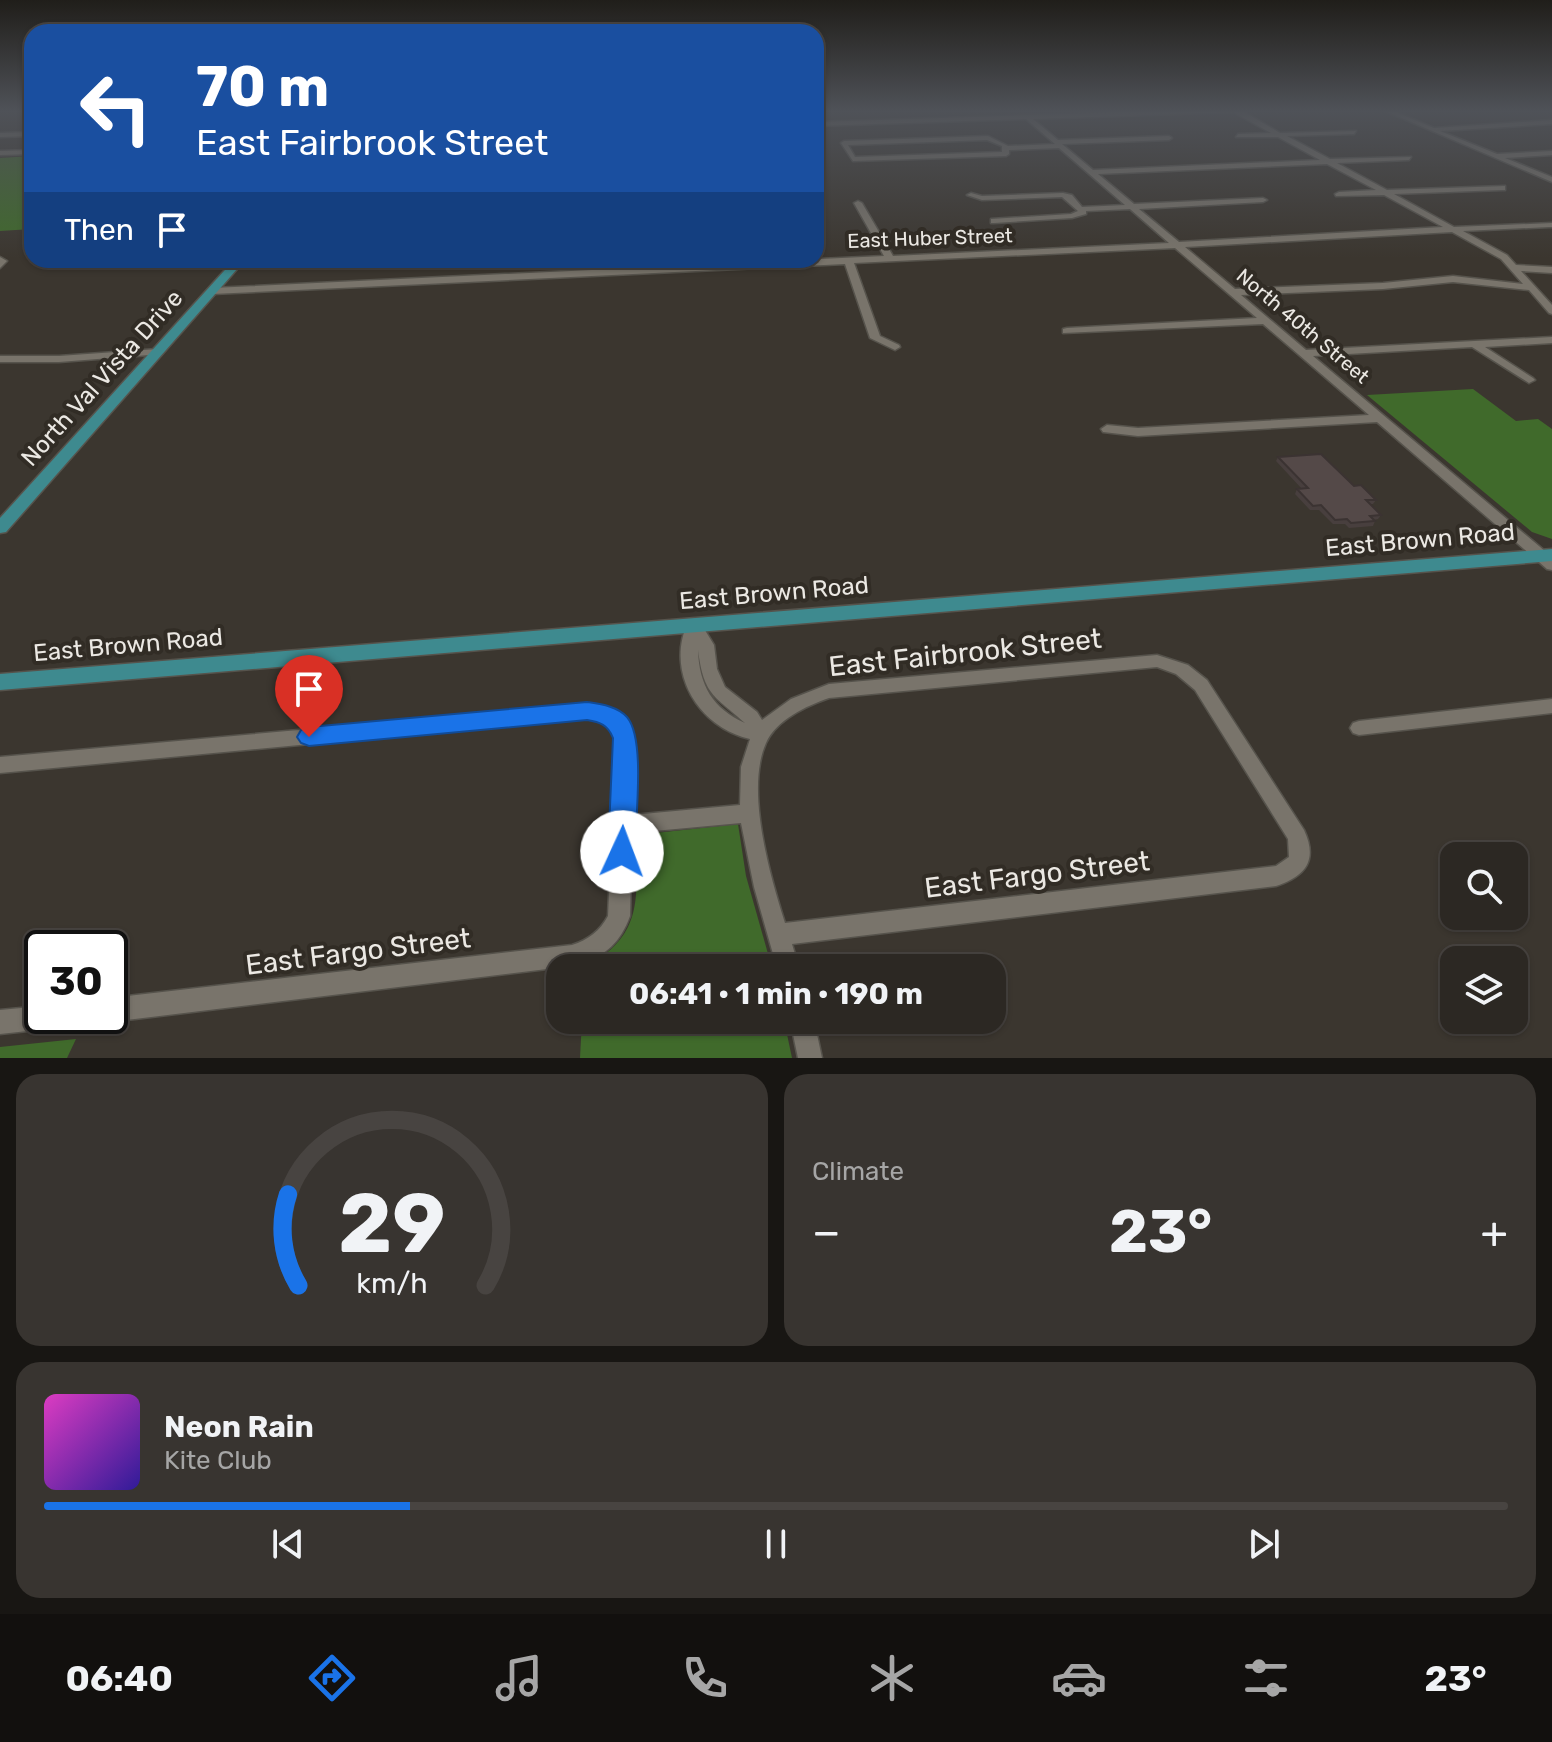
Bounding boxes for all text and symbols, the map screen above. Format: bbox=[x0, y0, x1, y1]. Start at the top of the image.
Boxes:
text: 70 m bbox=[196, 54, 329, 120]
icon: left bbox=[64, 56, 168, 160]
text: East Fairbrook Street bbox=[196, 121, 548, 164]
icon: arrive bbox=[150, 208, 194, 252]
text: Then bbox=[64, 212, 134, 248]
street label: East Huber Street bbox=[847, 223, 1013, 253]
street label: North 40th Street bbox=[1232, 264, 1374, 389]
street label: North Val Vista Drive bbox=[16, 284, 188, 472]
street label: East Brown Road bbox=[1324, 518, 1516, 562]
street label: East Brown Road bbox=[678, 571, 870, 615]
street label: East Fairbrook Street bbox=[827, 622, 1103, 683]
street label: East Brown Road bbox=[32, 623, 224, 667]
pin bbox=[275, 655, 343, 737]
icon: arrive bbox=[287, 667, 331, 711]
position arrow bbox=[580, 810, 664, 894]
map controls bbox=[1440, 842, 1528, 1034]
button: search bbox=[1440, 842, 1528, 930]
street label: East Fargo Street bbox=[923, 844, 1151, 905]
street label: East Fargo Street bbox=[244, 921, 472, 982]
speed limit sign: 30 bbox=[24, 930, 128, 1034]
button: layers bbox=[1440, 946, 1528, 1034]
text: 06:41 · 1 min · 190 m bbox=[629, 976, 923, 1012]
text: Climate bbox=[812, 1156, 904, 1187]
text: 29 bbox=[338, 1174, 446, 1273]
text: 23° bbox=[1109, 1196, 1212, 1267]
text: − bbox=[812, 1206, 841, 1258]
text: + bbox=[1481, 1206, 1508, 1258]
text: km/h bbox=[356, 1266, 428, 1300]
text: Neon Rain bbox=[164, 1409, 314, 1445]
text: Kite Club bbox=[164, 1445, 272, 1476]
icon: previous bbox=[266, 1522, 310, 1566]
icon: pause bbox=[754, 1522, 798, 1566]
icon: next bbox=[1242, 1522, 1286, 1566]
icon: directions bbox=[304, 1650, 360, 1706]
icon: music bbox=[491, 1650, 547, 1706]
icon: phone bbox=[677, 1650, 733, 1706]
icon: climate bbox=[864, 1650, 920, 1706]
icon: car bbox=[1051, 1650, 1107, 1706]
icon: filters bbox=[1238, 1650, 1294, 1706]
text: 06:40 bbox=[65, 1657, 173, 1700]
text: 23° bbox=[1425, 1657, 1487, 1700]

